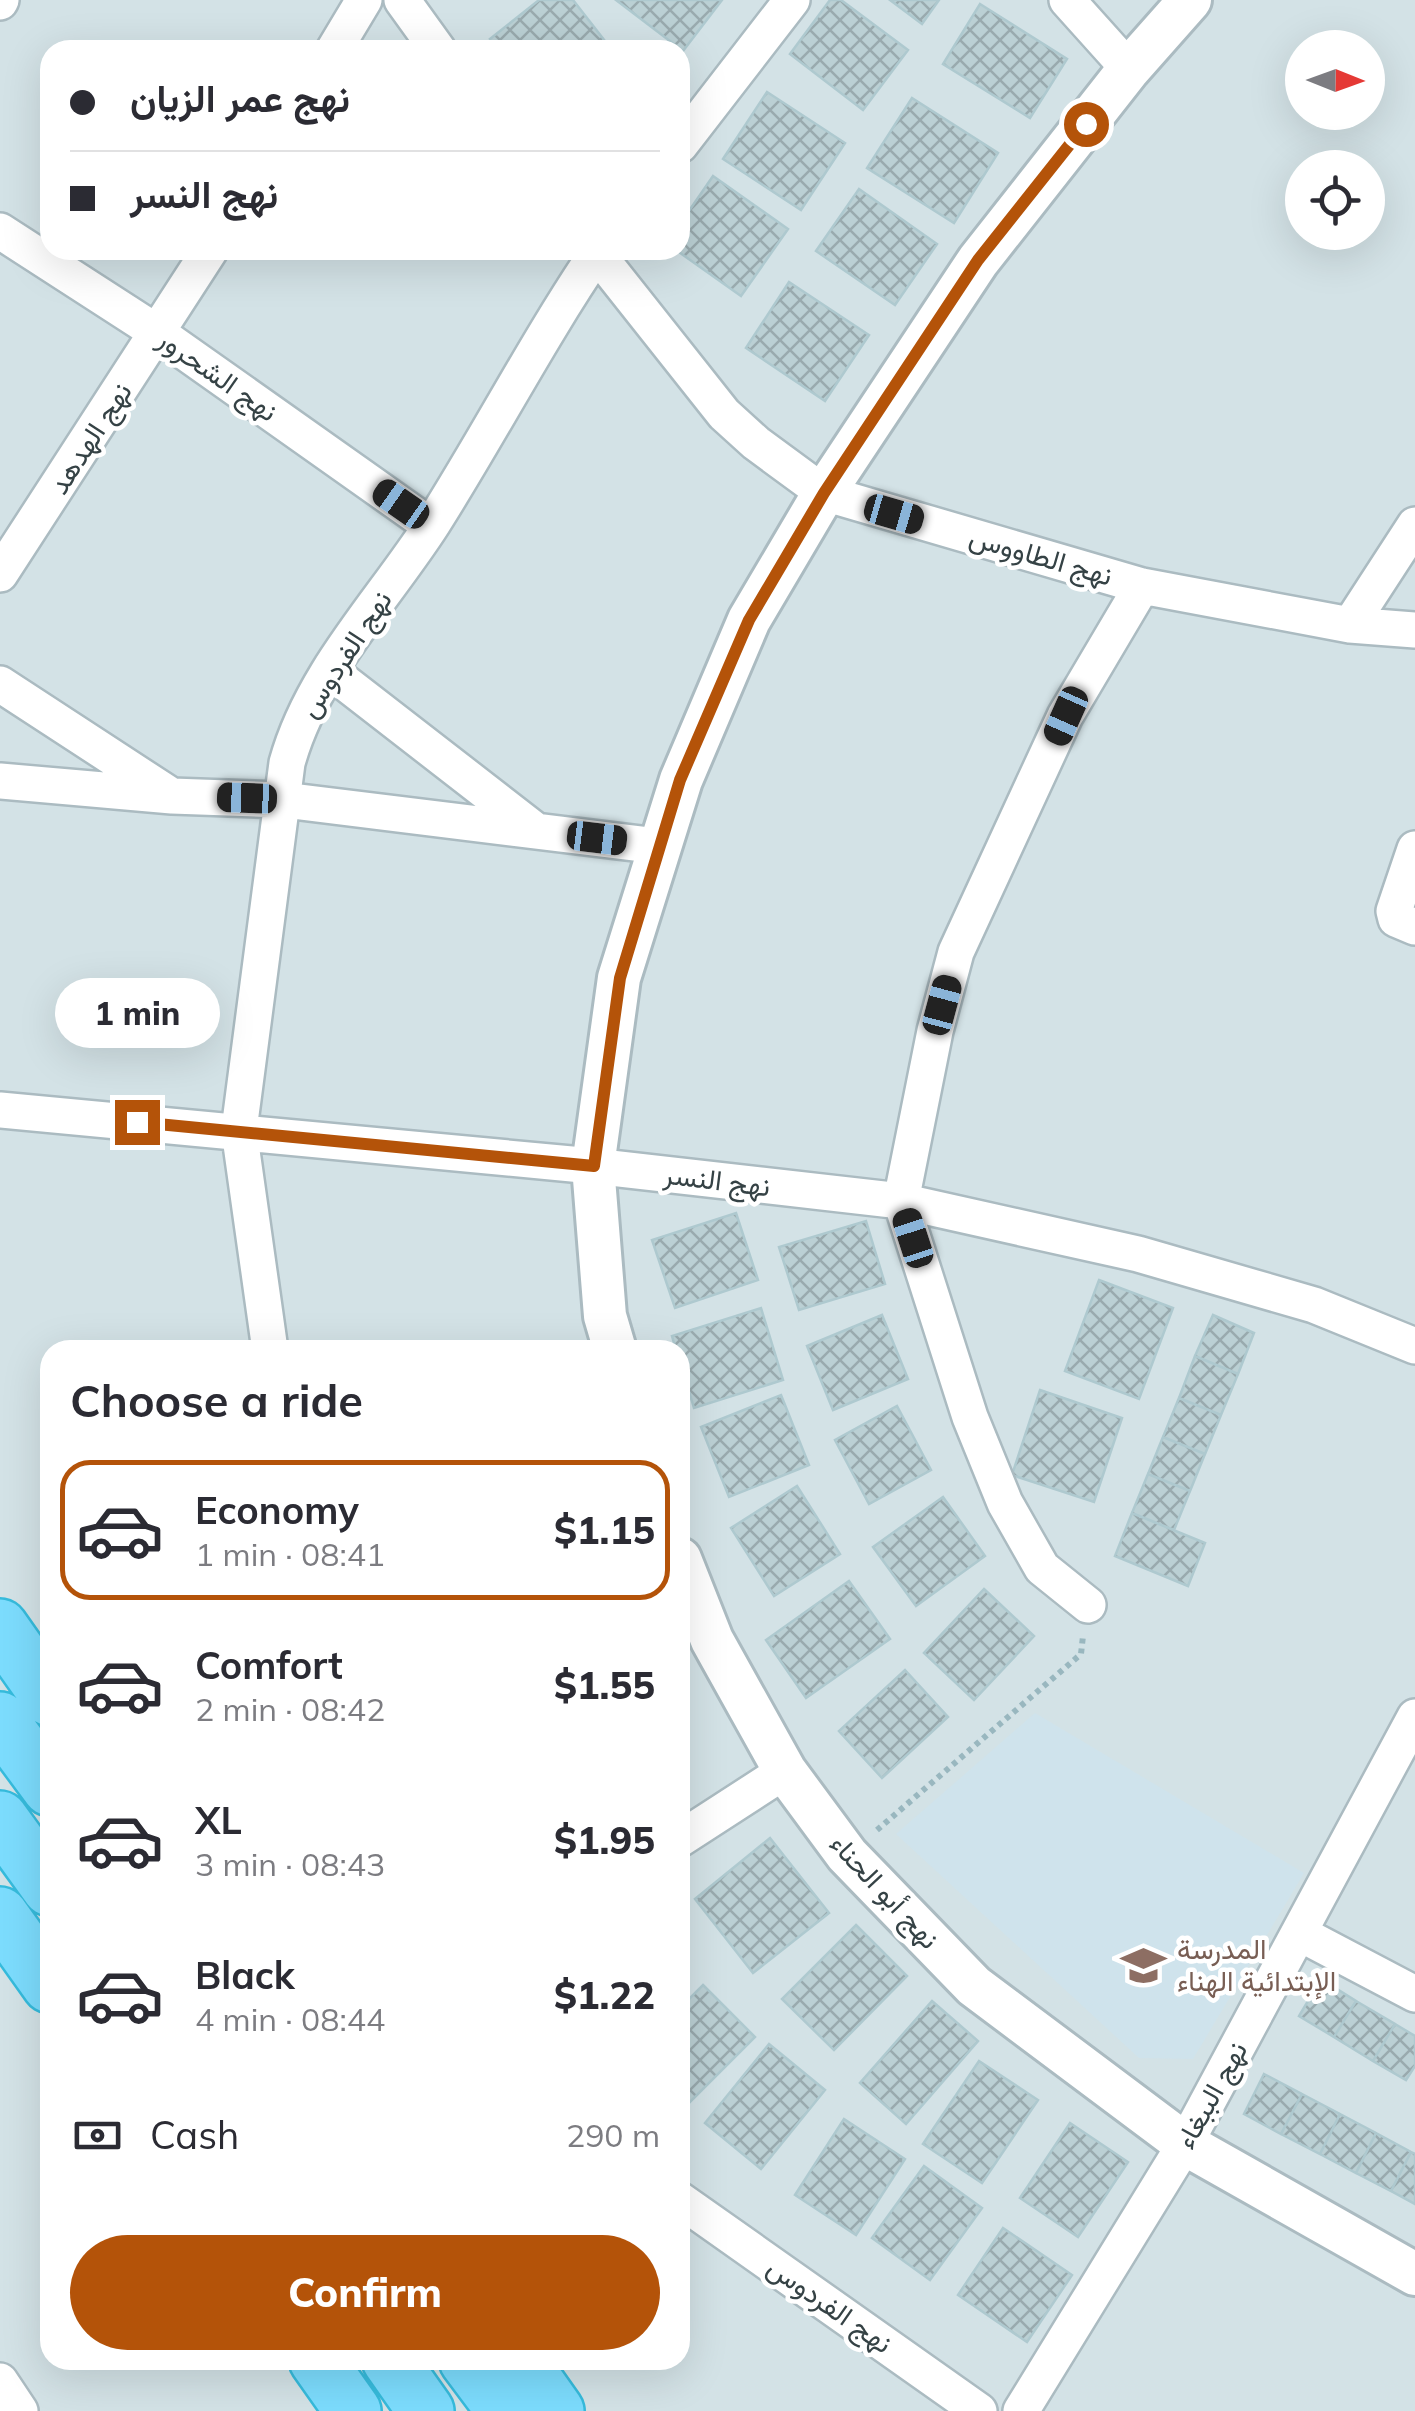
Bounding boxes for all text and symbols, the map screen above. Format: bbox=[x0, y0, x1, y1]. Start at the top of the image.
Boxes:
north arrow bbox=[1285, 30, 1385, 130]
map controls bbox=[1285, 30, 1385, 250]
text: نهج عمر الزيان bbox=[130, 74, 350, 122]
route start bbox=[1064, 102, 1109, 147]
button: locate bbox=[1285, 150, 1385, 250]
text: نهج النسر bbox=[130, 170, 278, 218]
street label: نهج الشحرور bbox=[149, 320, 285, 431]
street label: نهج الهدهد bbox=[41, 375, 141, 502]
car bbox=[368, 475, 434, 533]
car bbox=[861, 491, 927, 537]
street label: نهج الطاووس bbox=[965, 518, 1117, 596]
street label: نهج الفردوس bbox=[291, 584, 401, 726]
car bbox=[1040, 682, 1092, 750]
car bbox=[216, 782, 278, 814]
car bbox=[565, 819, 629, 857]
car bbox=[920, 972, 964, 1038]
callout: 1 min bbox=[54, 977, 220, 1047]
text: 1 min bbox=[95, 993, 180, 1033]
route end bbox=[115, 1100, 160, 1145]
street label: نهج النسر bbox=[660, 1155, 772, 1206]
car bbox=[889, 1205, 937, 1271]
text: Choose a ride bbox=[70, 1372, 363, 1428]
icon: car bbox=[75, 1485, 165, 1575]
text: Economy bbox=[195, 1486, 359, 1534]
text: $1.15 bbox=[554, 1506, 655, 1554]
text: 1 min · 08:41 bbox=[195, 1534, 385, 1574]
icon: car bbox=[75, 1640, 165, 1730]
text: Comfort bbox=[195, 1641, 343, 1689]
text: $1.55 bbox=[554, 1661, 655, 1709]
text: 2 min · 08:42 bbox=[195, 1689, 385, 1729]
icon: car bbox=[75, 1795, 165, 1885]
text: XL bbox=[195, 1796, 242, 1844]
text: $1.95 bbox=[554, 1816, 655, 1864]
street label: نهج أبو الحناء bbox=[821, 1826, 948, 1958]
text: 3 min · 08:43 bbox=[195, 1844, 385, 1884]
place label: المدرسة الإبتدائية الهناء bbox=[1177, 1931, 1336, 2000]
school or university icon: المدرسة الإبتدائية الهناء bbox=[1120, 1941, 1168, 1989]
icon: car bbox=[75, 1950, 165, 2040]
text: Black bbox=[195, 1951, 295, 1999]
text: $1.22 bbox=[554, 1971, 655, 2019]
text: 4 min · 08:44 bbox=[195, 1999, 385, 2039]
street label: نهج الببغاء bbox=[1167, 2035, 1257, 2156]
icon: cash bbox=[70, 2108, 125, 2163]
text: Cash bbox=[150, 2111, 239, 2159]
text: 290 m bbox=[566, 2115, 660, 2155]
button: Confirm bbox=[70, 2235, 660, 2350]
street label: نهج الفردوس bbox=[759, 2249, 900, 2363]

